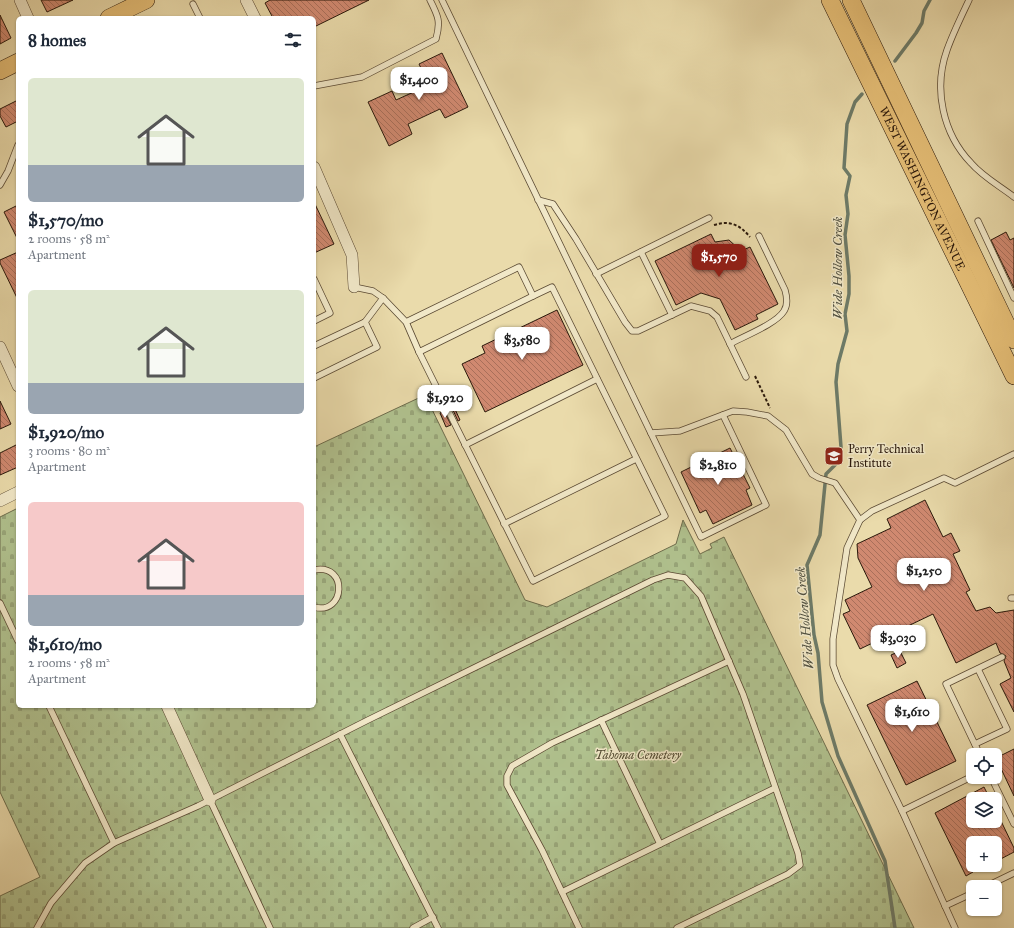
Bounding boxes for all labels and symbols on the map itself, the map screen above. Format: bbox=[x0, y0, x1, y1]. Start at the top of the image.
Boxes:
pin: $1,400 bbox=[386, 67, 452, 101]
street label: WEST WASHINGTON AVENUE bbox=[876, 104, 968, 273]
water label: Wide Hollow Creek bbox=[830, 217, 846, 319]
pin: $1,570 bbox=[686, 244, 752, 278]
pin: $3,580 bbox=[489, 327, 555, 361]
pin: $1,920 bbox=[412, 385, 478, 419]
place label: Perry Technical Institute bbox=[848, 442, 925, 470]
school or university icon: Perry Technical Institute bbox=[823, 445, 845, 467]
pin: $2,810 bbox=[685, 452, 751, 486]
pin: $1,250 bbox=[891, 558, 957, 592]
water label: Wide Hollow Creek bbox=[793, 566, 817, 670]
pin: $3,030 bbox=[865, 625, 931, 659]
pin: $1,610 bbox=[879, 699, 945, 733]
park label: Tahoma Cemetery bbox=[595, 748, 681, 762]

